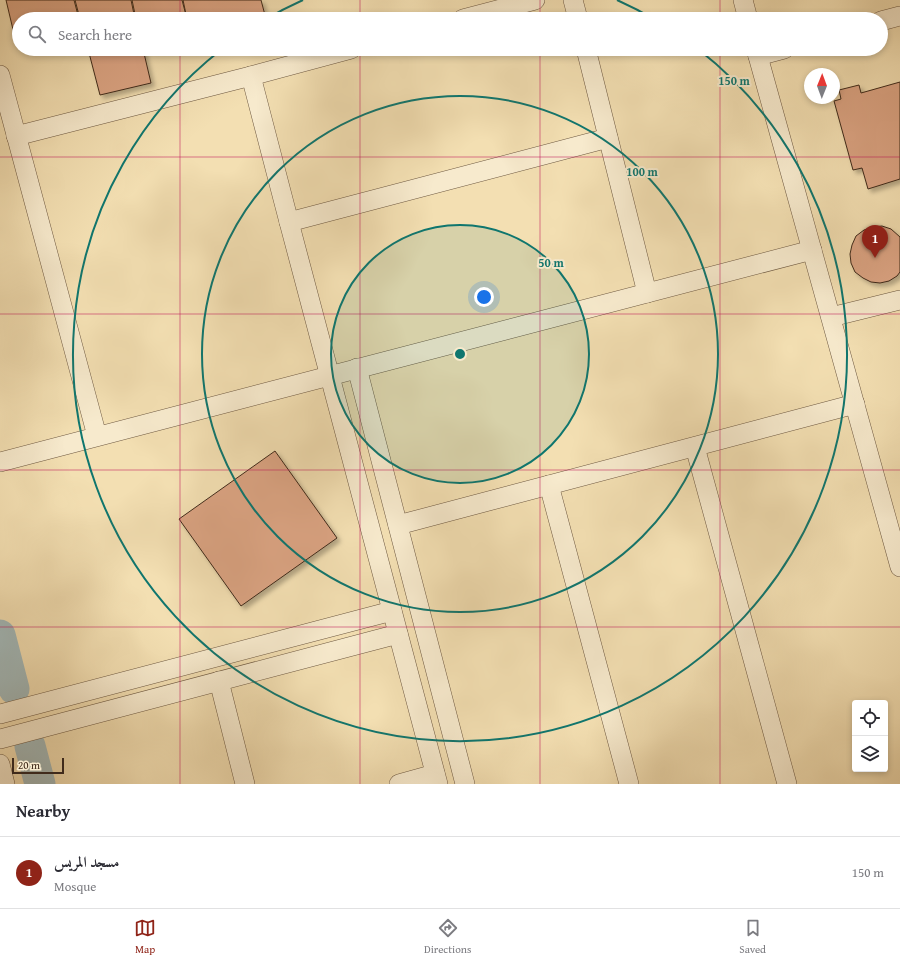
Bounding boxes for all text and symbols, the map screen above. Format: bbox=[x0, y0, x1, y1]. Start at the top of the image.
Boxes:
search box bbox=[12, 12, 888, 56]
icon: search bbox=[26, 23, 48, 45]
text: Search here bbox=[58, 24, 132, 45]
north arrow bbox=[804, 68, 840, 104]
text: 150 m bbox=[718, 72, 751, 89]
text: 100 m bbox=[626, 163, 659, 180]
pin: 1 bbox=[862, 225, 888, 258]
text: 50 m bbox=[538, 254, 564, 271]
your location bbox=[474, 287, 494, 307]
centre of rings bbox=[453, 347, 467, 361]
map controls bbox=[852, 700, 888, 772]
button: locate bbox=[852, 700, 888, 736]
button: layers bbox=[852, 736, 888, 772]
scale bar bbox=[12, 756, 64, 775]
text: 20 m bbox=[18, 757, 40, 773]
text: Nearby bbox=[16, 798, 70, 823]
text: مسجد المريس bbox=[54, 851, 119, 872]
text: 1 bbox=[26, 863, 32, 882]
text: 150 m bbox=[852, 863, 884, 882]
text: Mosque bbox=[54, 877, 96, 896]
tab: Map bbox=[134, 917, 156, 957]
tab: Directions bbox=[424, 917, 471, 957]
tab: Saved bbox=[739, 917, 766, 957]

